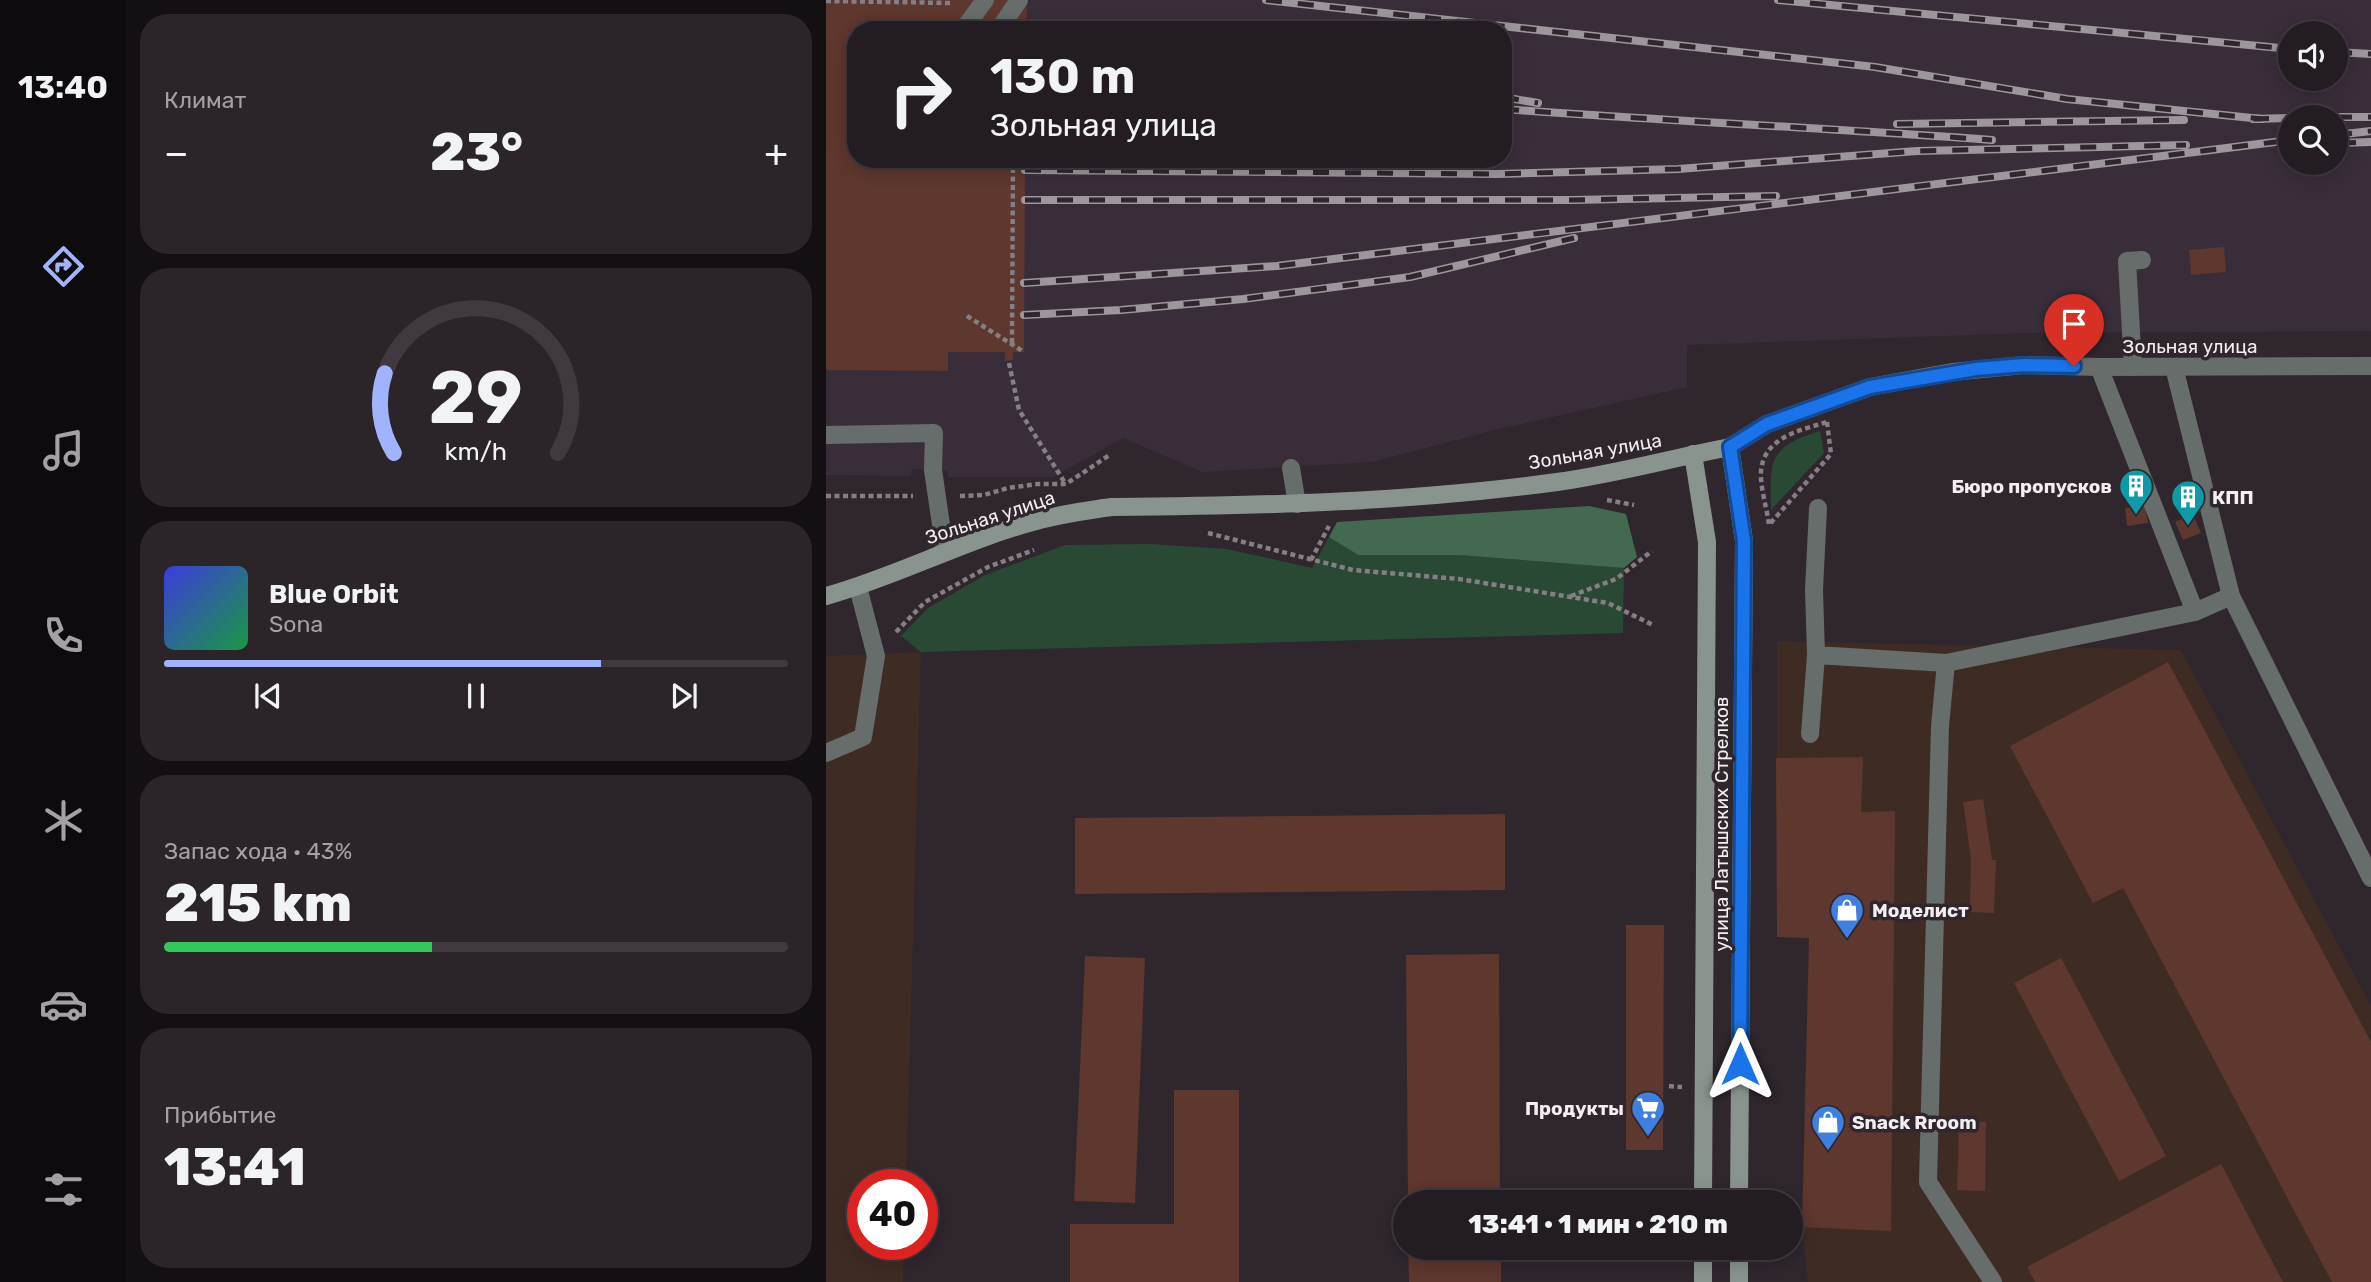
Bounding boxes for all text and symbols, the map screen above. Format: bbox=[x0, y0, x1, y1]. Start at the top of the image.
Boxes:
map controls bbox=[2278, 21, 2348, 175]
button: sound bbox=[2278, 21, 2348, 91]
text: 130 m bbox=[990, 47, 1135, 105]
icon: right bbox=[875, 49, 966, 140]
text: 13:40 bbox=[18, 68, 108, 106]
text: Климат bbox=[164, 86, 246, 114]
button: search bbox=[2278, 105, 2348, 175]
text: Зольная улица bbox=[990, 106, 1217, 144]
text: 23° bbox=[430, 121, 523, 183]
text: − bbox=[164, 130, 189, 176]
text: + bbox=[764, 130, 788, 176]
icon: directions bbox=[39, 242, 88, 291]
pin bbox=[2044, 294, 2104, 366]
icon: arrive bbox=[2055, 305, 2093, 343]
street label: Зольная улица bbox=[2123, 335, 2257, 358]
text: 29 bbox=[429, 356, 523, 442]
icon: music bbox=[39, 426, 88, 475]
street label: Зольная улица bbox=[1527, 428, 1663, 475]
text: km/h bbox=[445, 437, 507, 466]
building icon: Бюро пропусков bbox=[2117, 467, 2155, 516]
place label: Бюро пропусков bbox=[1951, 475, 2112, 498]
building icon: КПП bbox=[2169, 478, 2207, 527]
street label: Зольная улица bbox=[923, 486, 1058, 549]
place label: КПП bbox=[2212, 486, 2254, 509]
text: Blue Orbit bbox=[269, 579, 399, 610]
text: Sona bbox=[269, 610, 323, 638]
icon: phone bbox=[39, 611, 88, 660]
icon: previous bbox=[249, 677, 287, 715]
icon: pause bbox=[457, 677, 495, 715]
icon: next bbox=[665, 677, 703, 715]
street label: улица Латышских Стрелков bbox=[1710, 696, 1733, 952]
icon: climate bbox=[39, 796, 88, 845]
text: Запас хода · 43% bbox=[164, 837, 352, 865]
text: 215 km bbox=[164, 872, 352, 934]
shop icon: Моделист bbox=[1828, 891, 1866, 940]
place label: Моделист bbox=[1872, 899, 1969, 922]
icon: car bbox=[39, 980, 88, 1029]
position arrow bbox=[1703, 1027, 1777, 1101]
supermarket icon: Продукты bbox=[1629, 1089, 1667, 1138]
place label: Продукты bbox=[1525, 1097, 1624, 1120]
text: Прибытие bbox=[164, 1101, 276, 1129]
shop icon: Snack Rroom bbox=[1809, 1103, 1847, 1152]
place label: Snack Rroom bbox=[1852, 1111, 1977, 1134]
text: 13:41 bbox=[164, 1136, 306, 1198]
icon: filters bbox=[39, 1165, 88, 1214]
speed limit sign: 40 bbox=[847, 1169, 938, 1260]
text: 13:41 · 1 мин · 210 m bbox=[1468, 1209, 1728, 1240]

